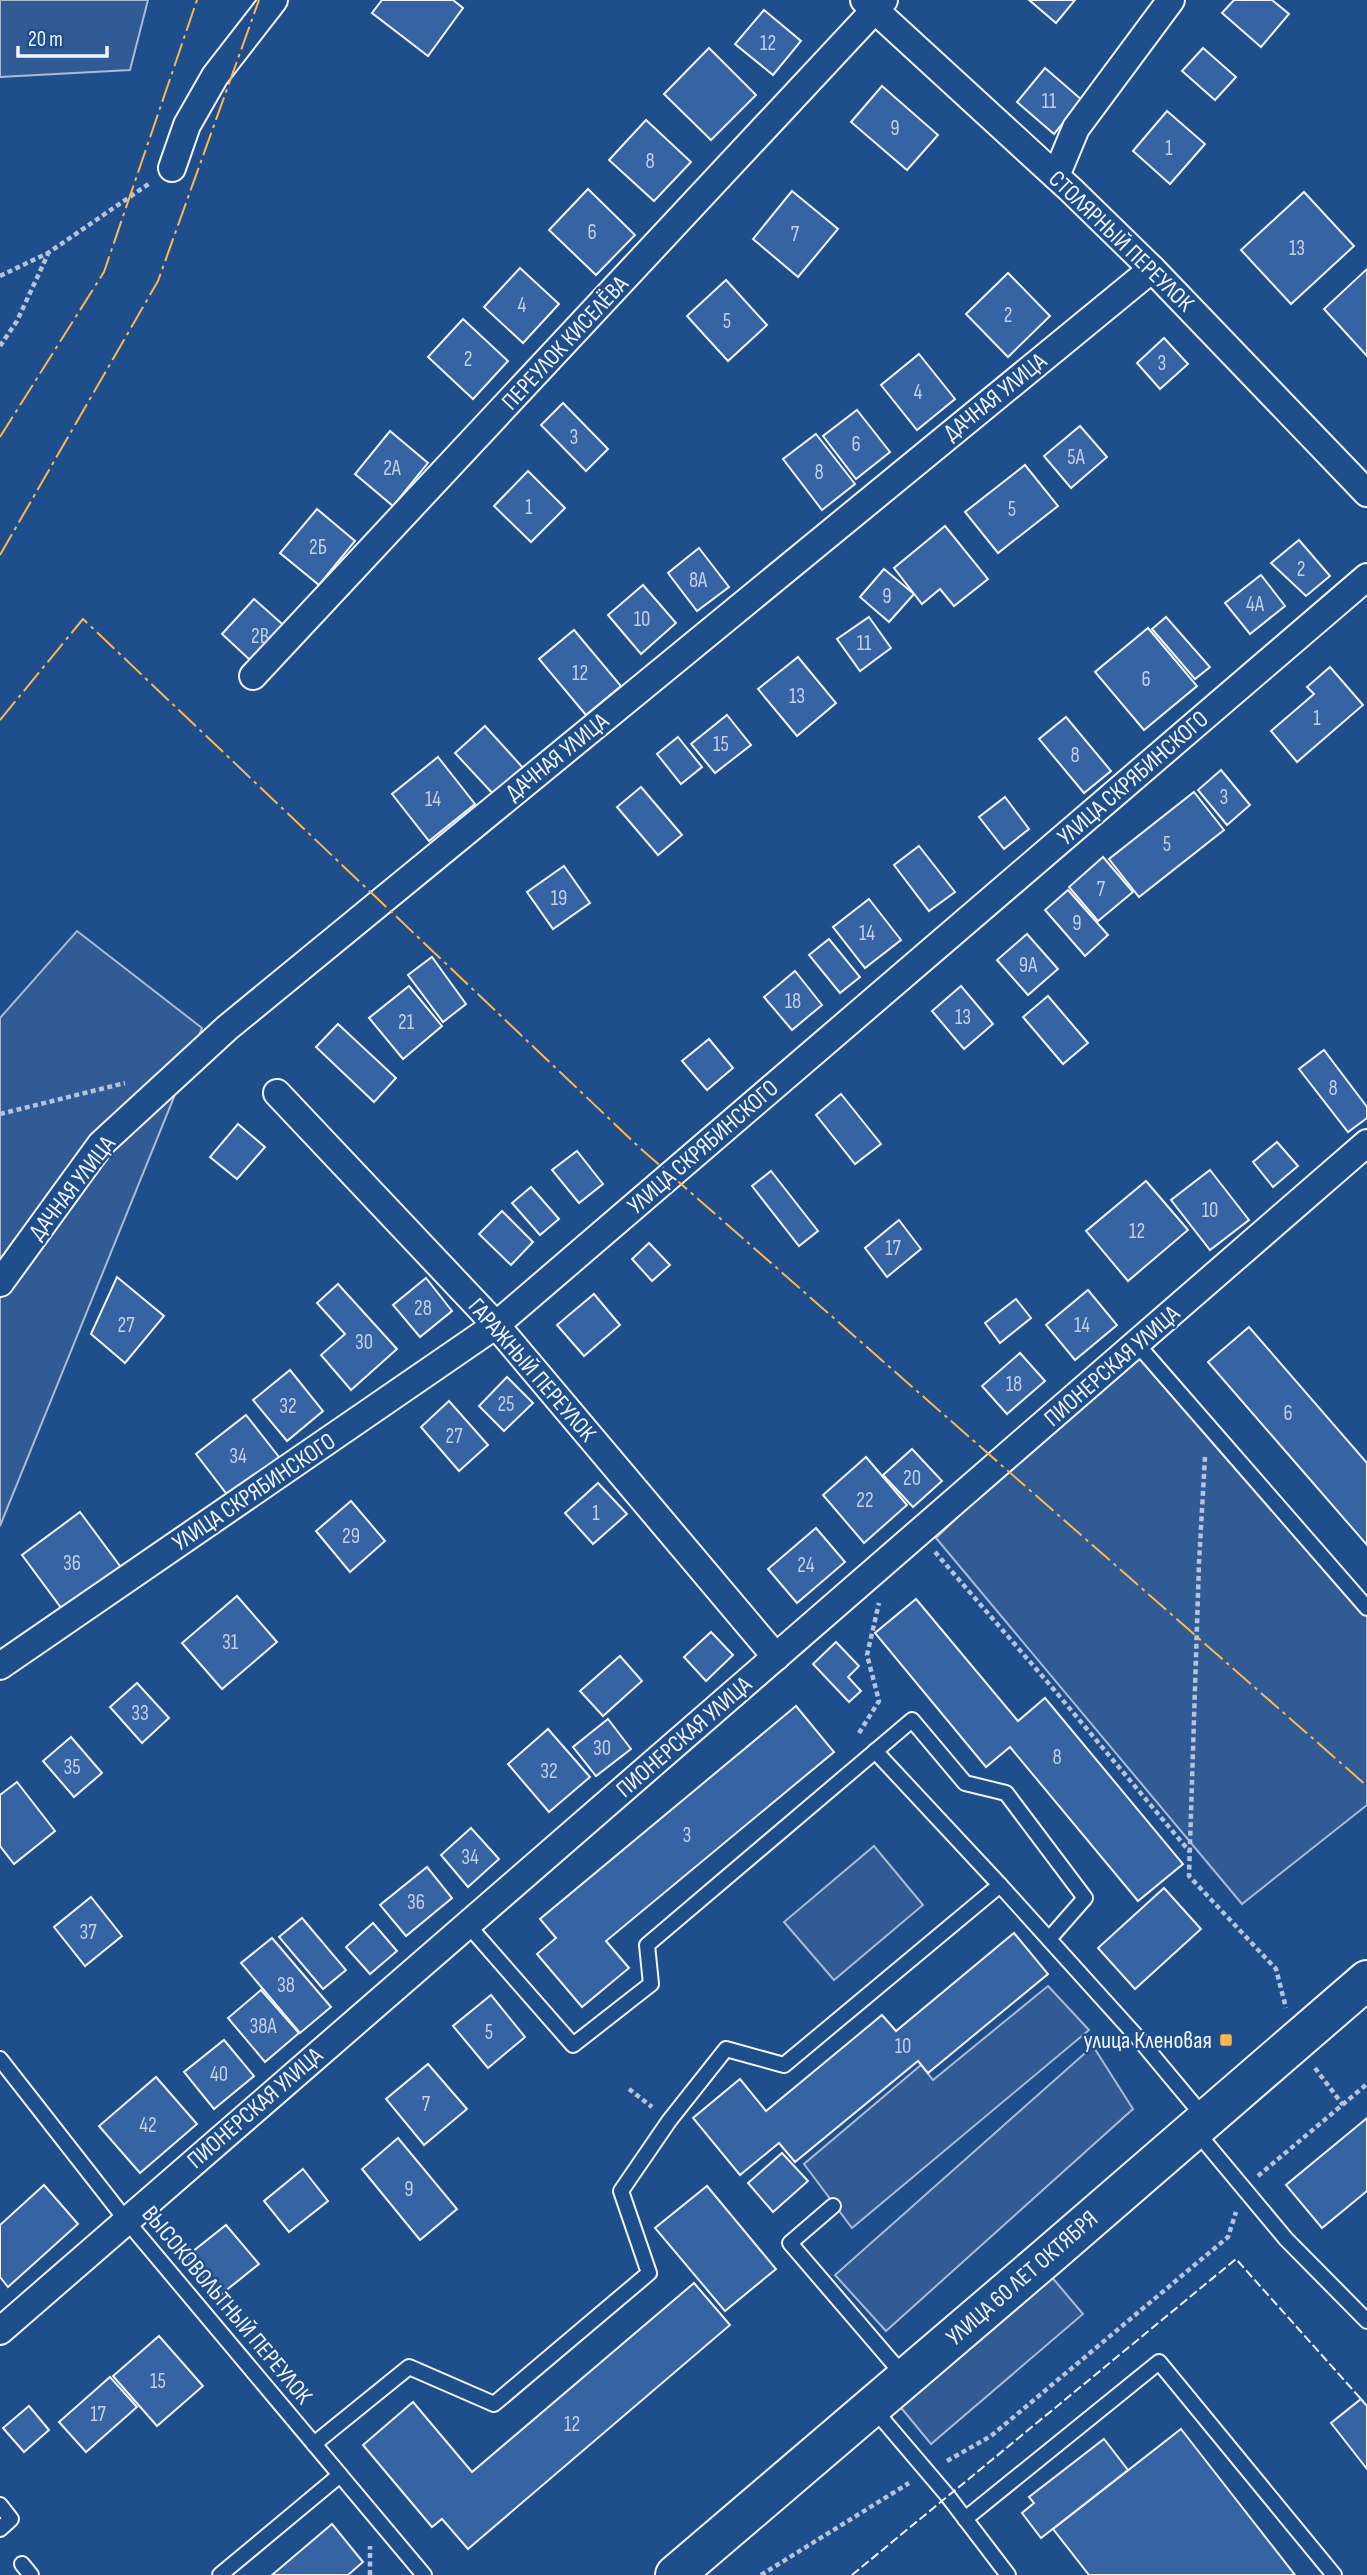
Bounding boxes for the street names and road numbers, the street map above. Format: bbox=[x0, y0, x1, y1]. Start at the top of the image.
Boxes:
street label: СТОЛЯРНЫЙ ПЕРЕУЛОК bbox=[1042, 164, 1200, 318]
street label: ПЕРЕУЛОК КИСЕЛЁВА bbox=[496, 269, 635, 416]
street label: ДАЧНАЯ УЛИЦА bbox=[938, 346, 1053, 447]
street label: УЛИЦА СКРЯБИНСКОГО bbox=[1052, 705, 1214, 851]
street label: ДАЧНАЯ УЛИЦА bbox=[500, 706, 615, 807]
street label: УЛИЦА СКРЯБИНСКОГО bbox=[622, 1074, 784, 1220]
street label: ДАЧНАЯ УЛИЦА bbox=[22, 1130, 122, 1246]
street label: ГАРАЖНЫЙ ПЕРЕУЛОК bbox=[462, 1292, 602, 1448]
street label: ПИОНЕРСКАЯ УЛИЦА bbox=[1038, 1299, 1186, 1433]
street label: УЛИЦА СКРЯБИНСКОГО bbox=[167, 1427, 341, 1557]
street label: ПИОНЕРСКАЯ УЛИЦА bbox=[610, 1670, 758, 1804]
street label: ПИОНЕРСКАЯ УЛИЦА bbox=[181, 2041, 329, 2175]
street label: ВЫСОКОВОЛЬТНЫЙ ПЕРЕУЛОК bbox=[136, 2200, 319, 2410]
street label: УЛИЦА 60 ЛЕТ ОКТЯБРЯ bbox=[940, 2204, 1104, 2352]

